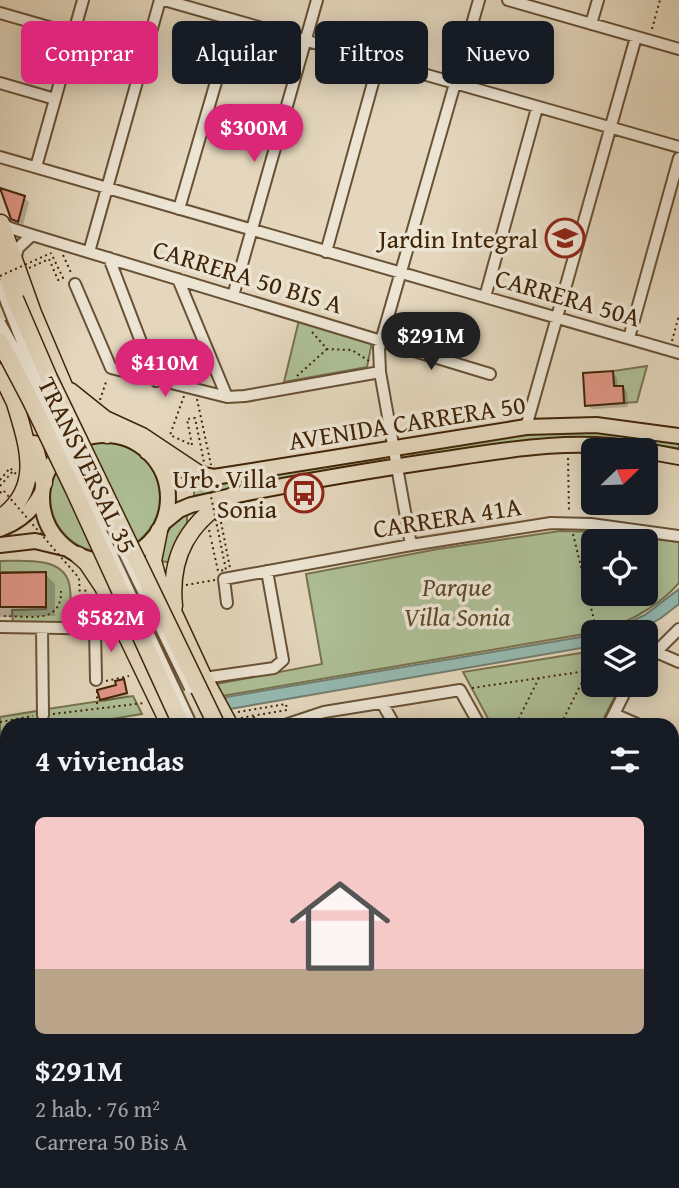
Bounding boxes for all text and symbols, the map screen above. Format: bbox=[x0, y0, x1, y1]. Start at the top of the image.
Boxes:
chip: Comprar bbox=[21, 21, 158, 84]
chip: Alquilar bbox=[172, 21, 301, 84]
chip: Filtros bbox=[315, 21, 428, 84]
chip: Nuevo bbox=[442, 21, 554, 84]
pin: $300M bbox=[205, 104, 303, 164]
text: $300M bbox=[220, 110, 288, 143]
school or university icon: Jardin Integral bbox=[544, 217, 586, 259]
place label: Jardin Integral bbox=[376, 219, 538, 258]
street label: CARRERA 50 BIS A bbox=[148, 229, 348, 323]
street label: CARRERA 50A bbox=[491, 258, 645, 336]
pin: $291M bbox=[382, 312, 480, 372]
text: $291M bbox=[397, 318, 465, 351]
pin: $410M bbox=[116, 340, 214, 399]
text: $410M bbox=[131, 345, 199, 378]
street label: TRANSVERSAL 35 bbox=[28, 370, 148, 560]
street label: AVENIDA CARRERA 50 bbox=[286, 384, 528, 460]
north arrow bbox=[581, 438, 658, 514]
map controls bbox=[581, 438, 658, 697]
place label: Urb. Villa Sonia bbox=[172, 459, 278, 528]
bus stop icon: Urb. Villa Sonia bbox=[283, 472, 325, 514]
street label: CARRERA 41A bbox=[370, 486, 524, 548]
button: locate bbox=[581, 529, 658, 606]
park label: Parque Villa Sonia bbox=[404, 567, 510, 636]
pin: $582M bbox=[62, 594, 160, 654]
text: $582M bbox=[77, 600, 145, 633]
button: layers bbox=[581, 620, 658, 697]
text: 4 viviendas bbox=[35, 738, 184, 782]
icon: filters bbox=[606, 741, 644, 779]
icon: home bbox=[277, 863, 403, 989]
text: $291M bbox=[35, 1048, 123, 1092]
text: 2 hab. · 76 m² bbox=[35, 1092, 160, 1125]
text: Carrera 50 Bis A bbox=[35, 1125, 188, 1158]

